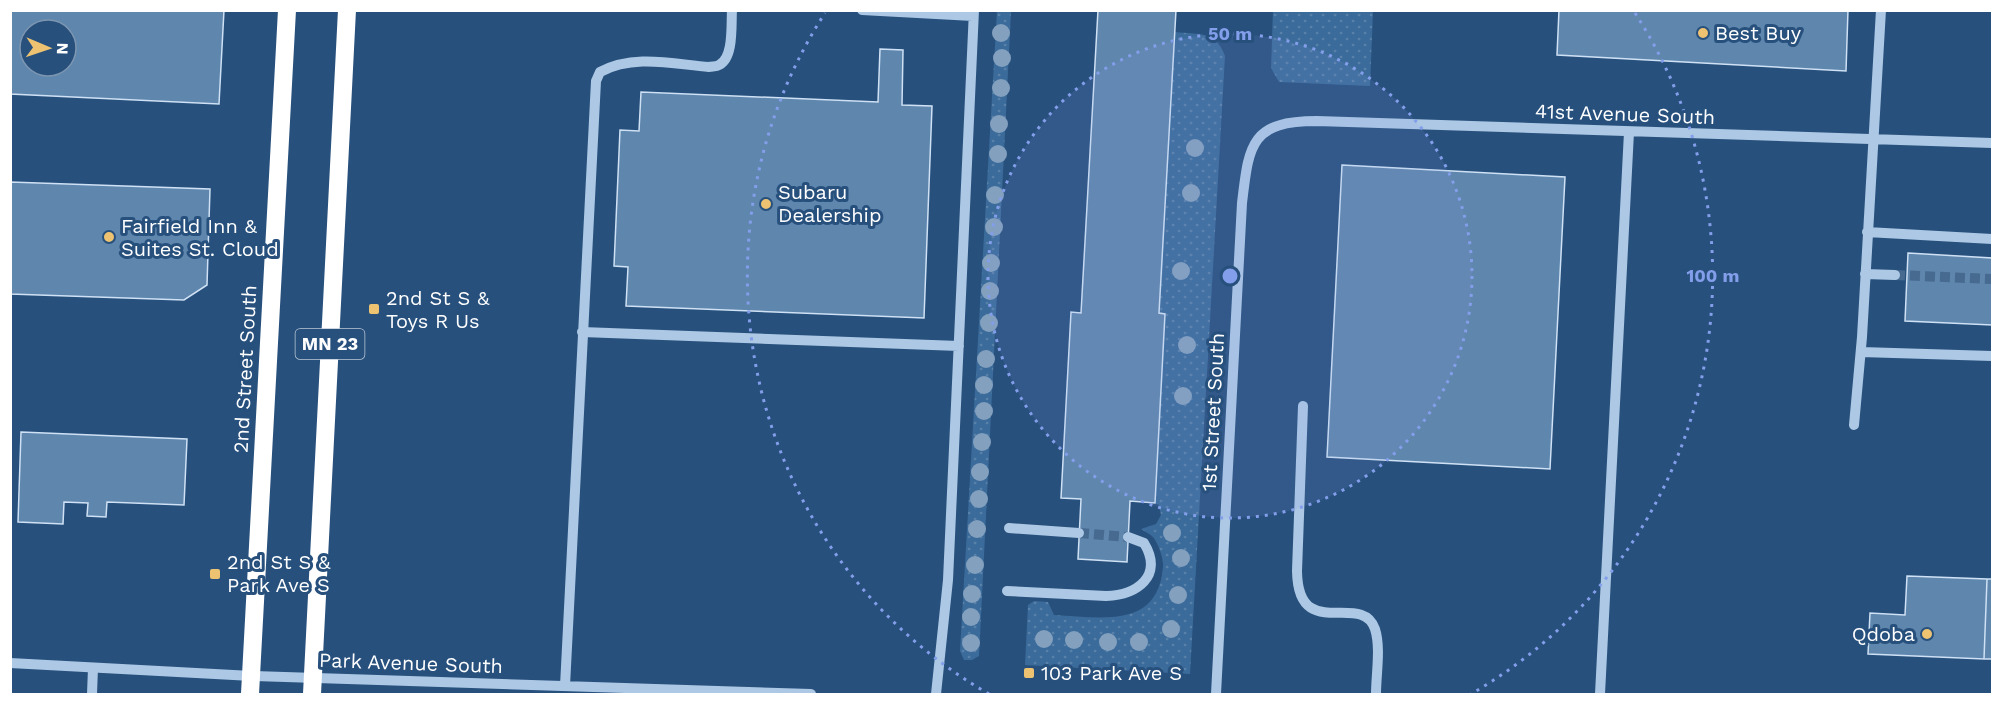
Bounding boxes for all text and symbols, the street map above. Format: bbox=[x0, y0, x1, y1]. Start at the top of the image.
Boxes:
north arrow bbox=[18, 18, 78, 78]
place label: Best Buy bbox=[1715, 21, 1802, 45]
text: 50 m bbox=[1208, 23, 1252, 44]
marker: Best Buy bbox=[1696, 26, 1710, 40]
text: N bbox=[53, 42, 72, 55]
street label: 41st Avenue South bbox=[1535, 99, 1715, 129]
place label: Subaru Dealership bbox=[778, 180, 881, 227]
marker: Subaru Dealership bbox=[759, 197, 773, 211]
place label: Fairfield Inn & Suites St. Cloud bbox=[121, 214, 279, 261]
marker: Fairfield Inn & Suites St. Cloud bbox=[102, 230, 116, 244]
text: 100 m bbox=[1686, 265, 1740, 286]
centre of rings bbox=[1220, 266, 1240, 286]
street label: 2nd Street South bbox=[229, 284, 261, 454]
place label: 2nd St S & Toys R Us bbox=[386, 286, 490, 333]
marker: 2nd St S & Toys R Us bbox=[367, 302, 381, 316]
road number: MN 23 bbox=[296, 329, 364, 359]
street label: 1st Street South bbox=[1197, 332, 1229, 492]
place label: 2nd St S & Park Ave S bbox=[227, 550, 331, 597]
marker: 2nd St S & Park Ave S bbox=[208, 567, 222, 581]
place label: Qdoba bbox=[1852, 622, 1915, 646]
marker: Qdoba bbox=[1920, 627, 1934, 641]
street label: Park Avenue South bbox=[319, 648, 503, 678]
place label: 103 Park Ave S bbox=[1041, 661, 1182, 685]
marker: 103 Park Ave S bbox=[1022, 666, 1036, 680]

